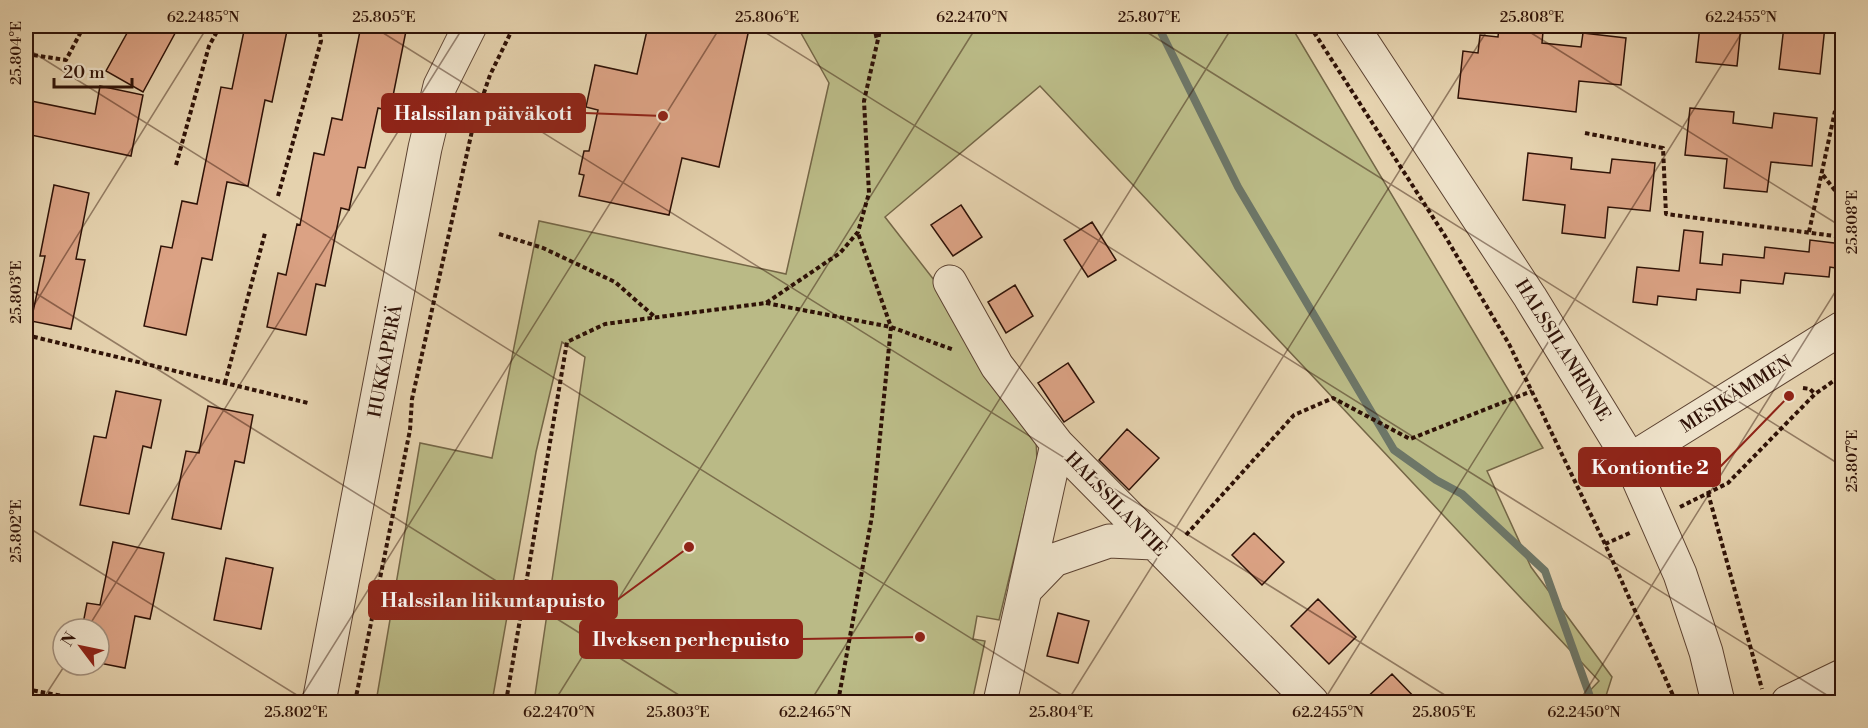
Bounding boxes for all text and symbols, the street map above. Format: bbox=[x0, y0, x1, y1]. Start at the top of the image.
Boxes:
text: 62.2485°N bbox=[167, 8, 239, 27]
text: 25.805°E bbox=[352, 8, 416, 27]
text: 25.806°E bbox=[735, 8, 799, 27]
text: 62.2470°N bbox=[936, 8, 1008, 27]
text: 25.807°E bbox=[1118, 8, 1180, 27]
text: 25.808°E bbox=[1500, 8, 1564, 27]
text: 62.2455°N bbox=[1705, 8, 1777, 27]
text: 25.804°E bbox=[7, 21, 26, 85]
scale bar bbox=[54, 51, 132, 89]
text: 20 m bbox=[63, 61, 105, 84]
callout: Halssilan päiväkoti bbox=[382, 94, 585, 132]
text: Halssilan päiväkoti bbox=[394, 102, 573, 127]
text: 25.808°E bbox=[1843, 190, 1862, 254]
text: 25.803°E bbox=[7, 260, 26, 324]
street label: HALSSILANRINNE bbox=[1510, 275, 1616, 426]
street label: HUKKAPERÄ bbox=[363, 302, 408, 420]
street label: MESIKÄMMEN bbox=[1676, 350, 1797, 438]
text: 25.807°E bbox=[1843, 430, 1862, 492]
street label: HALSSILANTIE bbox=[1060, 447, 1171, 561]
callout: Kontiontie 2 bbox=[1579, 448, 1720, 486]
text: Kontiontie 2 bbox=[1591, 456, 1709, 481]
text: 25.802°E bbox=[7, 499, 26, 563]
callout: Halssilan liikuntapuisto bbox=[369, 581, 617, 619]
text: Halssilan liikuntapuisto bbox=[381, 589, 605, 614]
north arrow bbox=[51, 617, 111, 677]
callout: Ilveksen perhepuisto bbox=[580, 620, 802, 658]
text: Ilveksen perhepuisto bbox=[592, 628, 790, 653]
text: N bbox=[57, 629, 81, 650]
text: 25.802°E bbox=[264, 703, 328, 722]
text: 62.2470°N bbox=[523, 703, 595, 722]
text: 25.803°E bbox=[646, 703, 710, 722]
text: 62.2465°N bbox=[779, 703, 851, 722]
text: 25.804°E bbox=[1029, 703, 1093, 722]
text: 62.2455°N bbox=[1292, 703, 1364, 722]
text: 25.805°E bbox=[1412, 703, 1476, 722]
text: 62.2450°N bbox=[1547, 703, 1621, 722]

